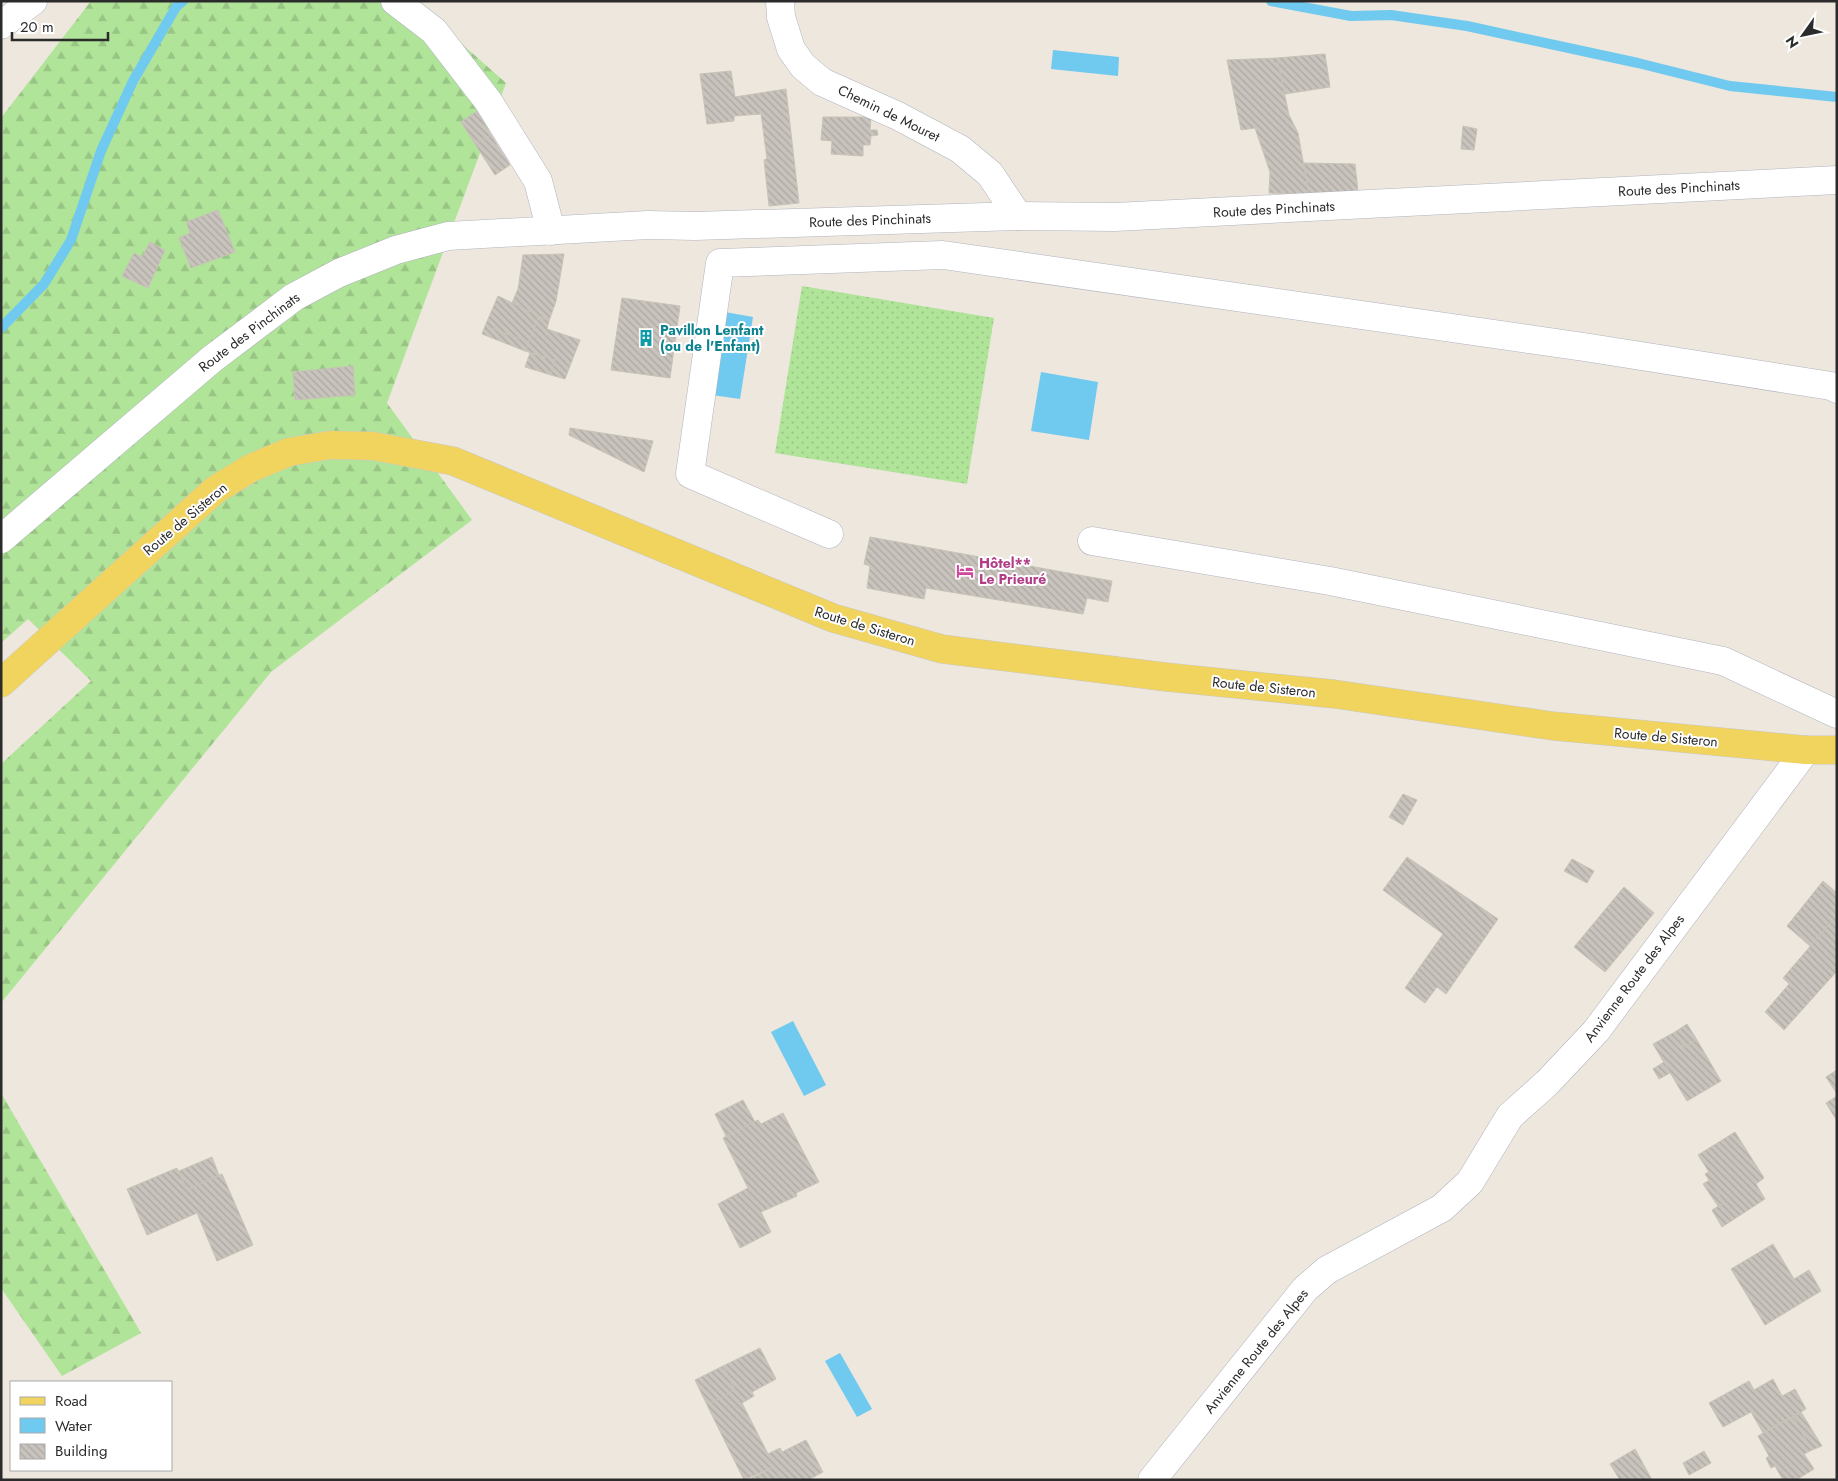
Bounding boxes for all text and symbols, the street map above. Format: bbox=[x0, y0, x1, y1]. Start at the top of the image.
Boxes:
scale bar bbox=[12, 10, 109, 42]
north arrow bbox=[1778, 10, 1828, 60]
text: 20 m bbox=[20, 16, 54, 38]
text: N bbox=[1781, 32, 1804, 52]
street label: Chemin de Mouret bbox=[835, 80, 944, 147]
street label: Route des Pinchinats bbox=[1618, 175, 1741, 201]
street label: Route des Pinchinats bbox=[1213, 196, 1336, 222]
street label: Route des Pinchinats bbox=[809, 208, 932, 232]
street label: Route des Pinchinats bbox=[194, 287, 304, 377]
place label: Pavillon Lenfant (ou de l'Enfant) bbox=[660, 320, 764, 356]
building icon: Pavillon Lenfant (ou de l'Enfant) bbox=[636, 328, 656, 348]
street label: Route de Sisteron bbox=[139, 478, 231, 560]
place label: Hôtel** Le Prieuré bbox=[979, 553, 1046, 589]
hotel icon: Hôtel** Le Prieuré bbox=[955, 561, 975, 581]
street label: Route de Sisteron bbox=[812, 601, 918, 651]
street label: Route de Sisteron bbox=[1211, 672, 1317, 702]
street label: Route de Sisteron bbox=[1613, 723, 1719, 751]
street label: Anvienne Route des Alpes bbox=[1579, 910, 1689, 1046]
street label: Anvienne Route des Alpes bbox=[1199, 1284, 1313, 1418]
legend bbox=[10, 1381, 172, 1471]
text: Road bbox=[55, 1390, 87, 1412]
text: Water bbox=[55, 1415, 93, 1437]
text: Building bbox=[55, 1440, 107, 1462]

